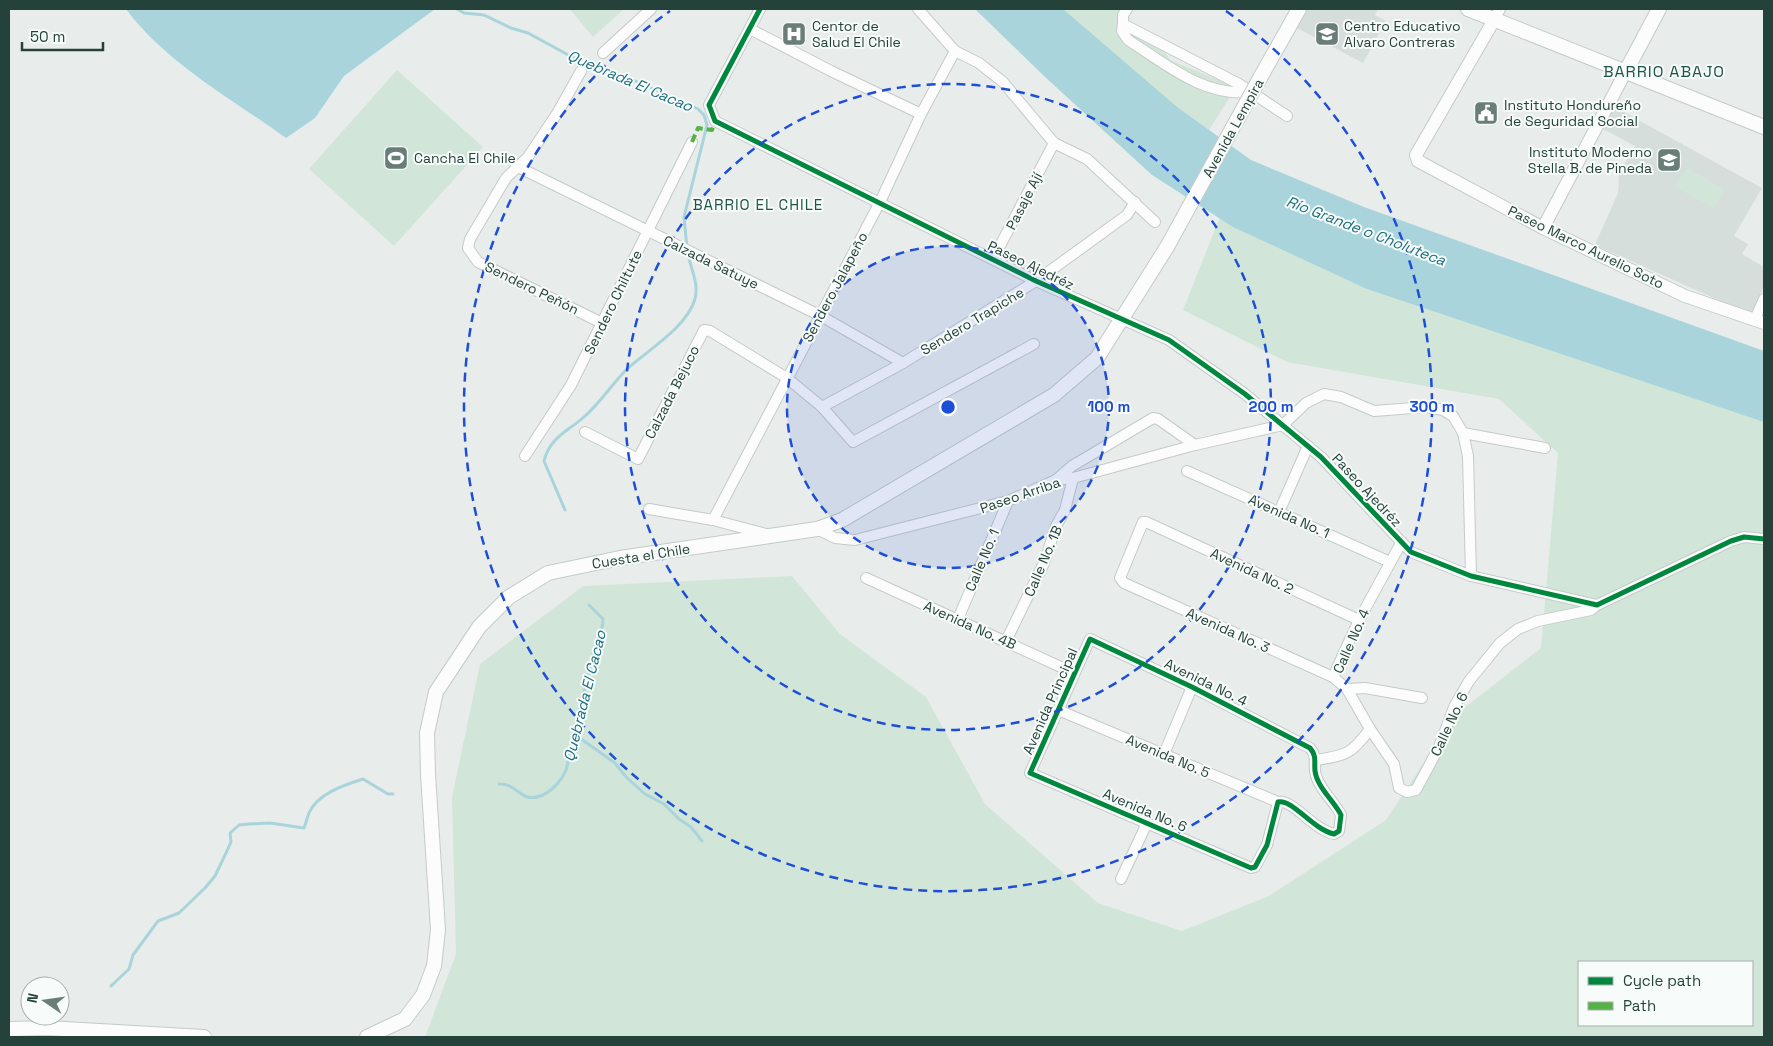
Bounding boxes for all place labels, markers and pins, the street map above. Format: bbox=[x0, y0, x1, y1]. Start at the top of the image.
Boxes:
place label: Centor de Salud El Chile bbox=[812, 17, 901, 51]
place label: Centro Educativo Alvaro Contreras bbox=[1344, 17, 1461, 51]
hospital icon: Centor de Salud El Chile bbox=[781, 21, 807, 47]
school or university icon: Centro Educativo Alvaro Contreras bbox=[1314, 21, 1340, 47]
place label: Instituto Hondureño de Seguridad Social bbox=[1504, 96, 1641, 130]
public building icon: Instituto Hondureño de Seguridad Social bbox=[1473, 100, 1499, 126]
place label: Instituto Moderno Stella B. de Pineda bbox=[1528, 143, 1652, 177]
sports icon: Cancha El Chile bbox=[383, 145, 409, 171]
school or university icon: Instituto Moderno Stella B. de Pineda bbox=[1656, 147, 1682, 173]
place label: Cancha El Chile bbox=[414, 149, 516, 167]
centre of rings bbox=[939, 398, 957, 416]

